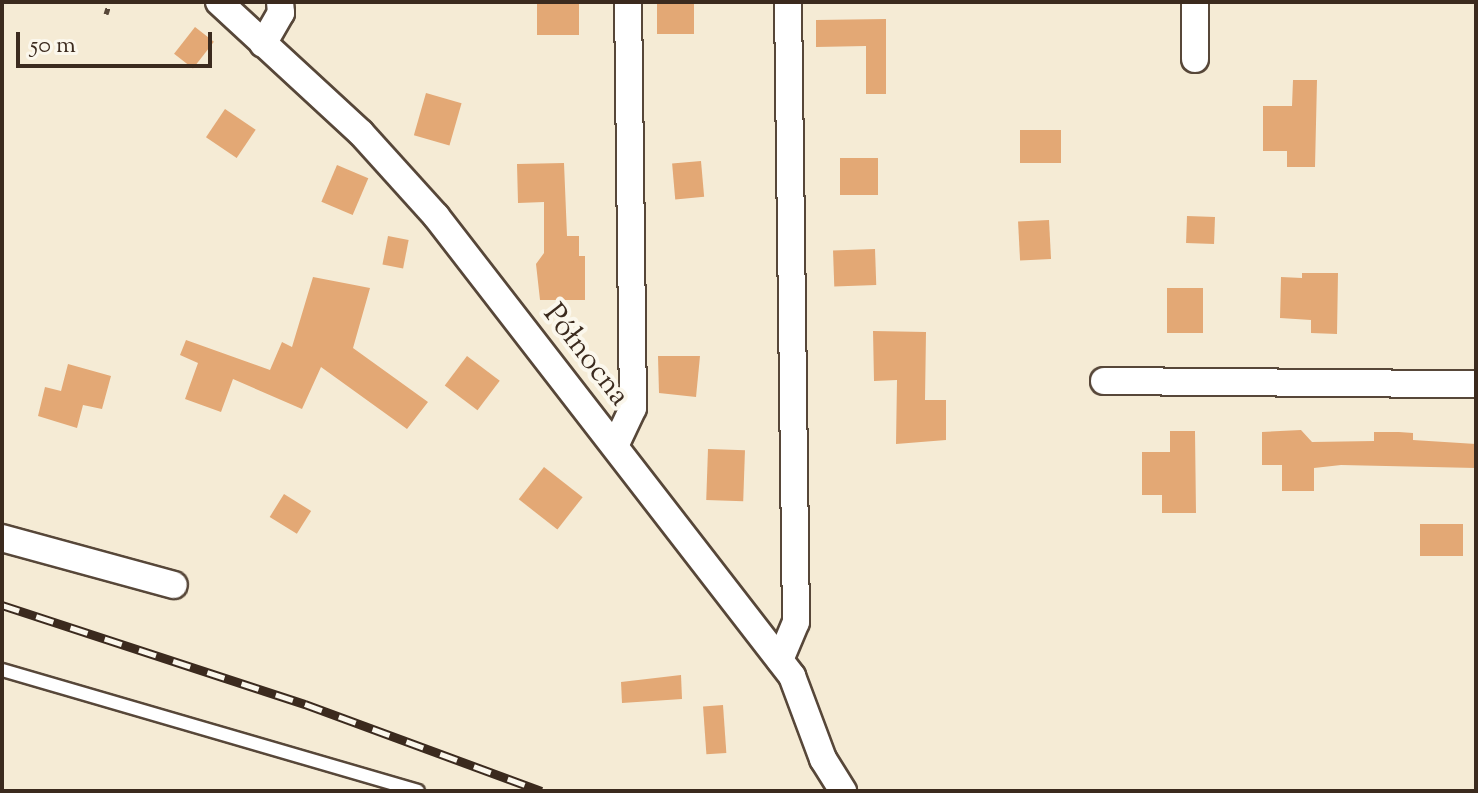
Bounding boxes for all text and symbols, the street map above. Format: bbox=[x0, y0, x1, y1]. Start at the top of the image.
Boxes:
scale bar bbox=[20, 16, 216, 66]
text: 50 m bbox=[30, 29, 76, 63]
street label: Północna bbox=[534, 298, 636, 414]

